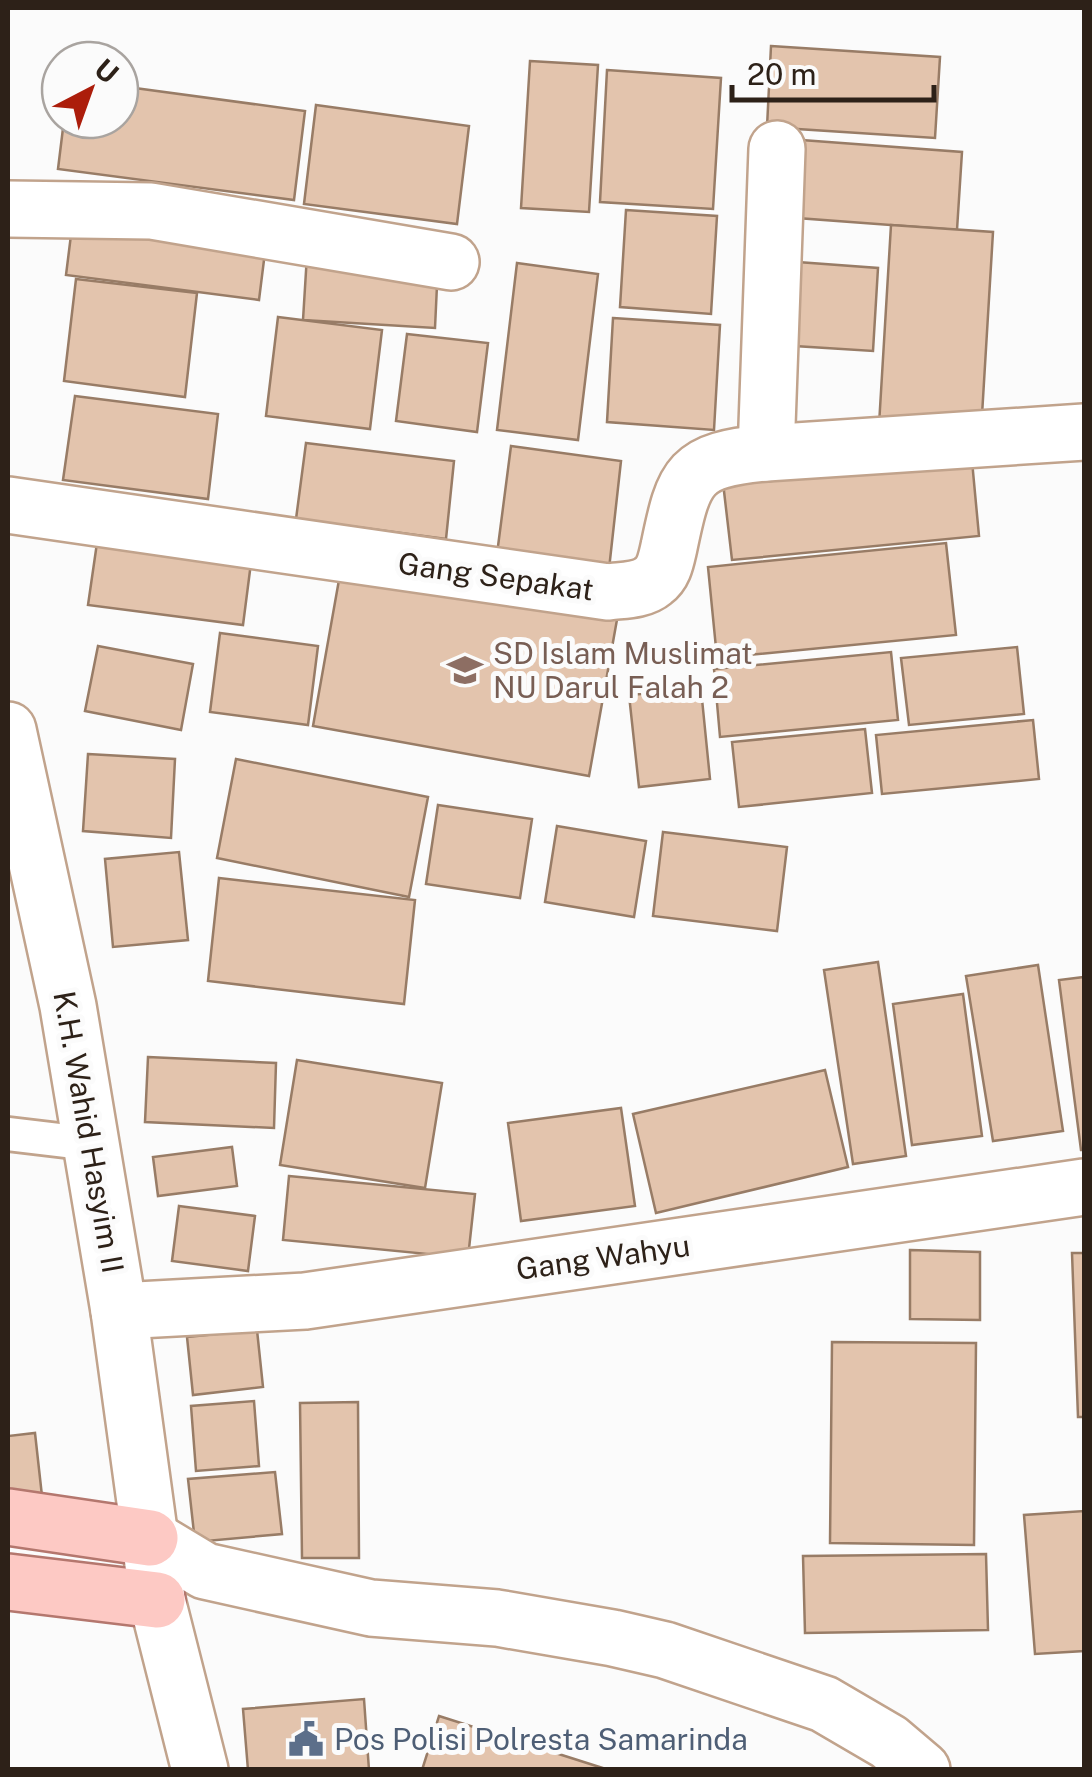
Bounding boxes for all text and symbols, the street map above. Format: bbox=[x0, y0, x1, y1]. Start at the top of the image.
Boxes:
north arrow bbox=[40, 40, 140, 140]
scale bar bbox=[732, 40, 934, 102]
text: U bbox=[88, 52, 125, 90]
text: 20 m bbox=[747, 56, 816, 92]
street label: Gang Sepakat bbox=[396, 544, 596, 608]
place label: SD Islam Muslimat NU Darul Falah 2 bbox=[493, 635, 753, 705]
school or university icon: SD Islam Muslimat NU Darul Falah 2 bbox=[446, 651, 484, 689]
street label: K.H. Wahid Hasyim II bbox=[46, 988, 132, 1276]
street label: Gang Wahyu bbox=[514, 1227, 692, 1287]
public building icon: Pos Polisi Polresta Samarinda bbox=[287, 1720, 325, 1758]
place label: Pos Polisi Polresta Samarinda bbox=[334, 1721, 748, 1757]

